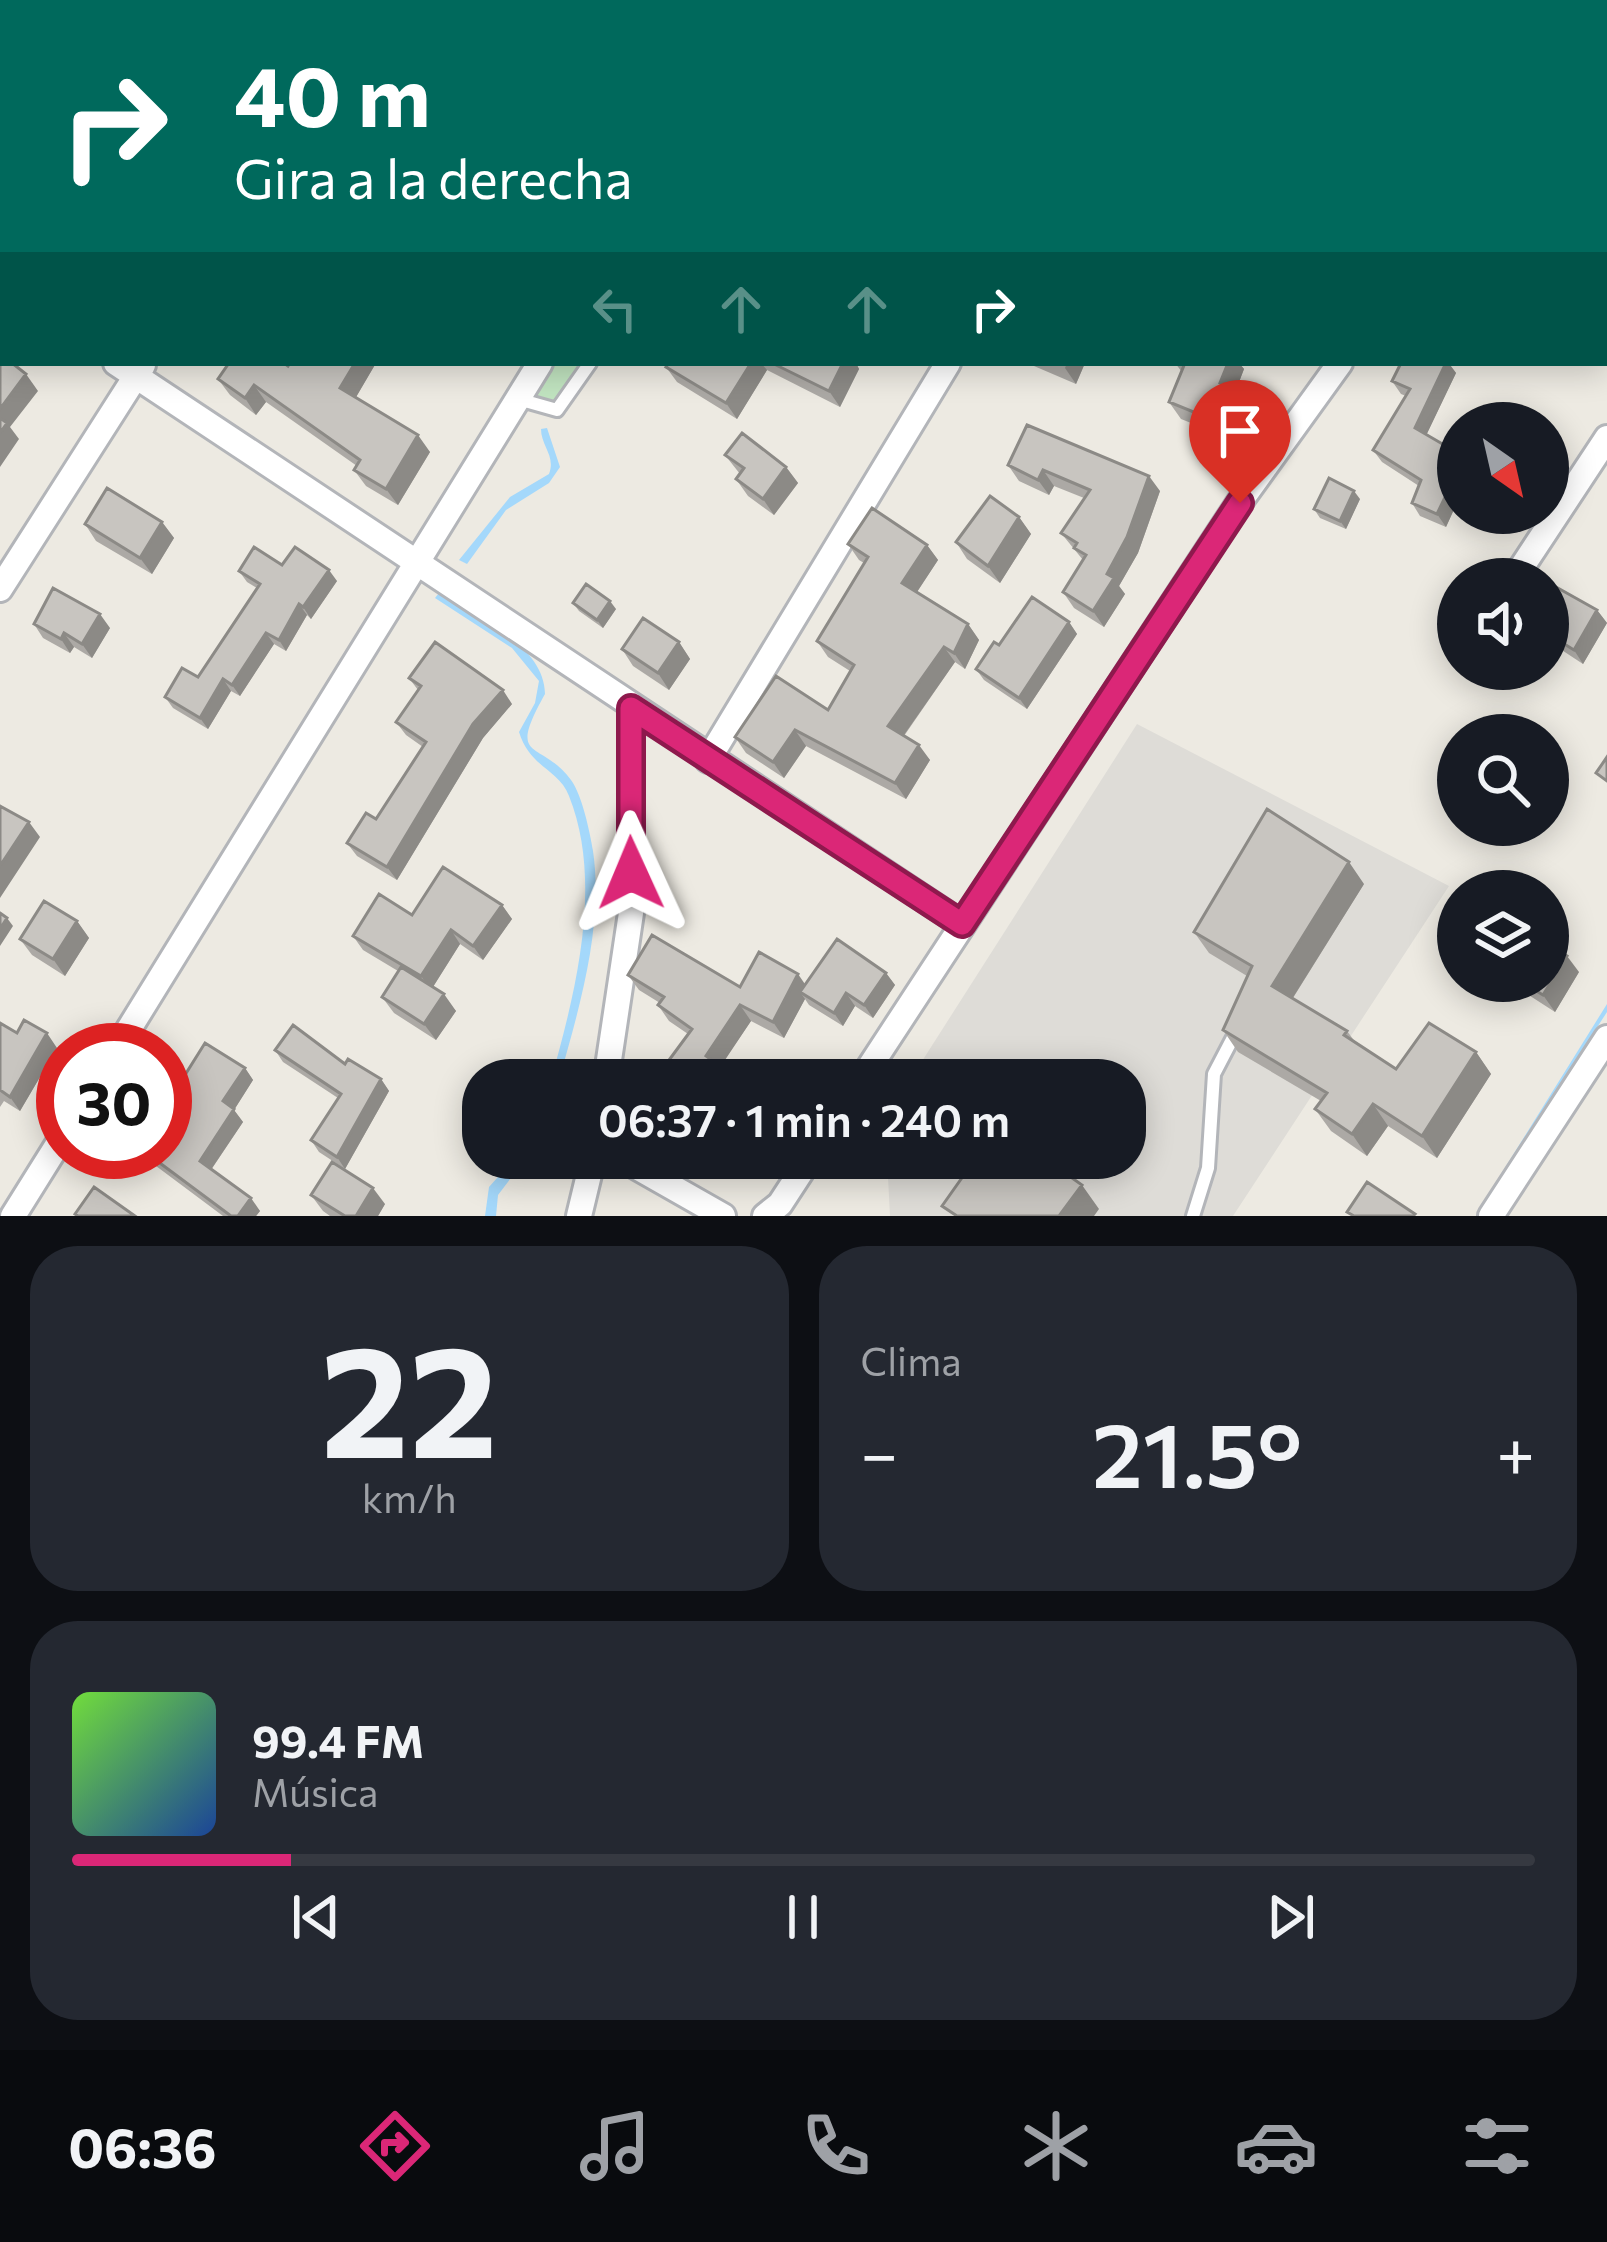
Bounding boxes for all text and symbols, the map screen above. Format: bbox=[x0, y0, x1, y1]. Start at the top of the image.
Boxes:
text: 40 m bbox=[234, 42, 431, 144]
icon: right bbox=[36, 48, 192, 204]
text: Gira a la derecha bbox=[234, 144, 633, 210]
icon: left bbox=[582, 276, 648, 342]
icon: ahead bbox=[708, 276, 774, 342]
icon: ahead bbox=[834, 276, 900, 342]
icon: right bbox=[960, 276, 1026, 342]
pin bbox=[1189, 380, 1291, 503]
icon: arrive bbox=[1207, 398, 1273, 464]
north arrow bbox=[1437, 402, 1569, 534]
map controls bbox=[1437, 402, 1569, 1002]
button: sound bbox=[1437, 558, 1569, 690]
button: search bbox=[1437, 714, 1569, 846]
position arrow bbox=[568, 810, 694, 936]
button: layers bbox=[1437, 870, 1569, 1002]
speed limit sign: 30 bbox=[36, 1023, 192, 1179]
text: 06:37 · 1 min · 240 m bbox=[598, 1091, 1010, 1146]
text: 22 bbox=[320, 1299, 498, 1490]
text: Clima bbox=[861, 1336, 962, 1384]
text: 21.5° bbox=[1092, 1396, 1302, 1507]
text: − bbox=[861, 1411, 898, 1492]
text: + bbox=[1496, 1411, 1535, 1492]
text: km/h bbox=[362, 1473, 457, 1521]
text: 99.4 FM bbox=[252, 1712, 424, 1767]
text: Música bbox=[252, 1767, 378, 1815]
icon: previous bbox=[283, 1884, 349, 1950]
icon: pause bbox=[770, 1884, 836, 1950]
icon: next bbox=[1258, 1884, 1324, 1950]
icon: directions bbox=[353, 2104, 437, 2188]
icon: music bbox=[573, 2104, 657, 2188]
icon: phone bbox=[794, 2104, 878, 2188]
icon: climate bbox=[1014, 2104, 1098, 2188]
icon: car bbox=[1234, 2104, 1318, 2188]
icon: filters bbox=[1455, 2104, 1539, 2188]
text: 06:36 bbox=[68, 2113, 216, 2179]

